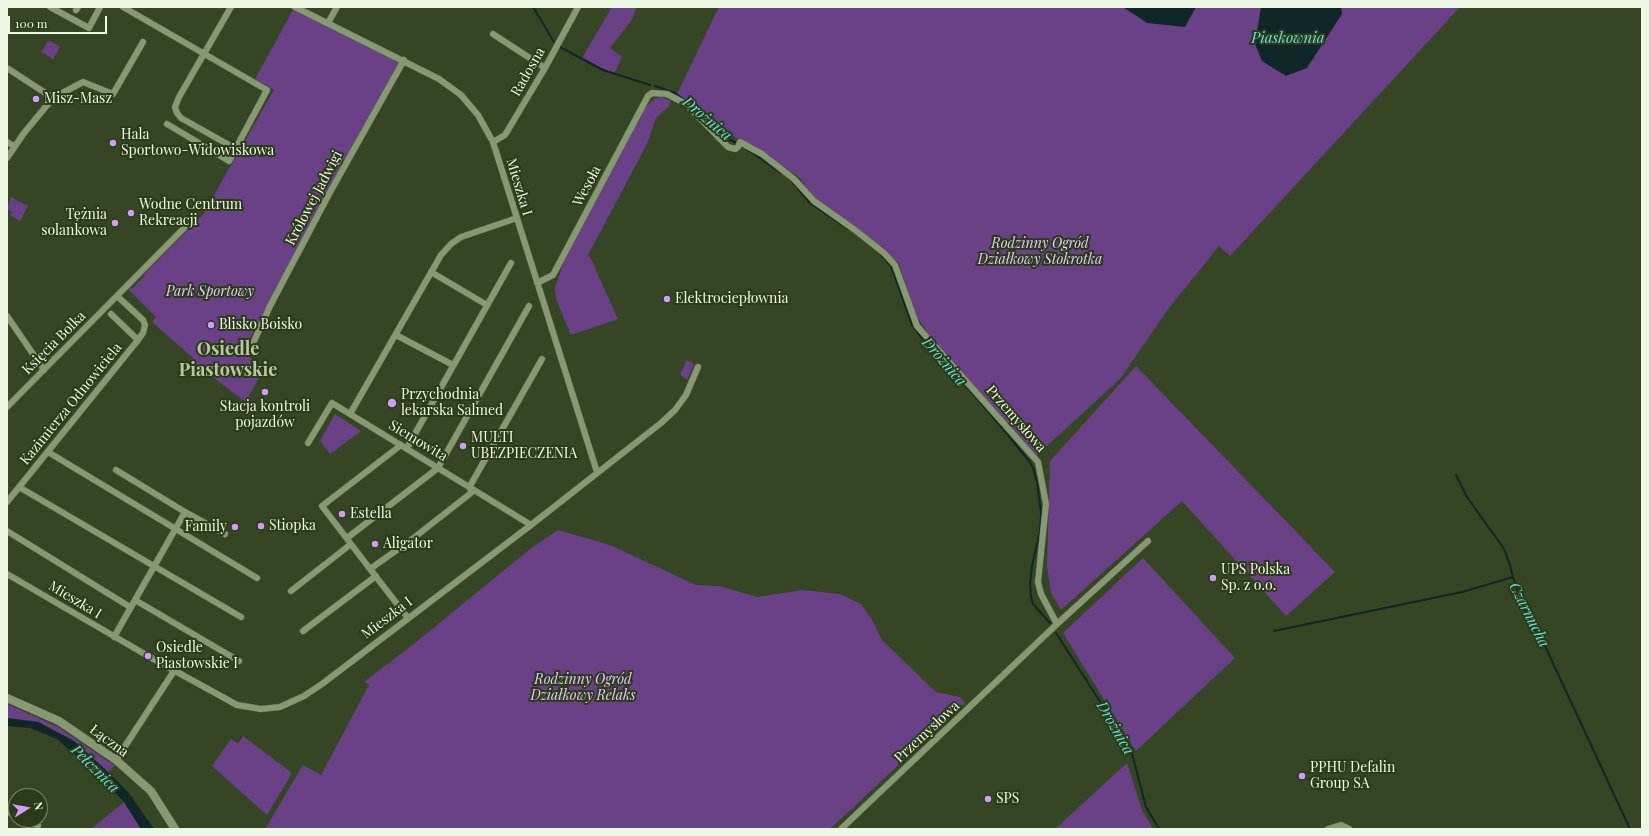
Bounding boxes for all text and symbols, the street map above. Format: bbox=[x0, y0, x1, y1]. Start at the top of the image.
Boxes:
scale bar bbox=[10, 8, 109, 34]
text: 100 m bbox=[15, 15, 47, 31]
water label: Piaskownia bbox=[1251, 29, 1325, 47]
street label: Radosna bbox=[507, 45, 549, 99]
place label: Misz-Masz bbox=[44, 91, 112, 107]
water label: Drożnica bbox=[679, 93, 735, 145]
marker: Misz-Masz bbox=[31, 94, 41, 104]
place label: Hala Sportowo-Widowiskowa bbox=[121, 127, 274, 160]
marker: Hala Sportowo-Widowiskowa bbox=[108, 138, 118, 148]
street label: Królowej Jadwigi bbox=[282, 148, 346, 248]
street label: Mieszka I bbox=[502, 156, 536, 218]
street label: Wesoła bbox=[569, 163, 605, 209]
place label: Wodne Centrum Rekreacji bbox=[139, 197, 242, 230]
place label: Tężnia solankowa bbox=[41, 207, 107, 240]
marker: Wodne Centrum Rekreacji bbox=[126, 208, 136, 218]
marker: Tężnia solankowa bbox=[110, 218, 120, 228]
park label: Rodzinny Ogród Działkowy Stokrotka bbox=[978, 236, 1102, 268]
park label: Park Sportowy bbox=[166, 284, 254, 300]
place label: Elektrociepłownia bbox=[675, 291, 789, 307]
marker: Elektrociepłownia bbox=[662, 294, 672, 304]
street label: Księcia Bolka bbox=[19, 308, 89, 378]
place label: Blisko Boisko bbox=[219, 317, 302, 333]
marker: Blisko Boisko bbox=[206, 320, 216, 330]
water label: Drożnica bbox=[918, 334, 970, 390]
district label: Osiedle Piastowskie bbox=[179, 338, 277, 380]
street label: Kazimierza Odnowiciela bbox=[17, 340, 125, 468]
street label: Przemysłowa bbox=[983, 382, 1049, 456]
marker: Stacja kontroli pojazdów bbox=[260, 387, 270, 397]
place label: Przychodnia lekarska Salmed bbox=[401, 387, 503, 420]
marker: Przychodnia lekarska Salmed bbox=[386, 397, 398, 409]
place label: Stacja kontroli pojazdów bbox=[220, 399, 310, 432]
street label: Siemowita bbox=[386, 417, 450, 465]
place label: MULTI UBEZPIECZENIA bbox=[471, 430, 577, 462]
marker: MULTI UBEZPIECZENIA bbox=[458, 441, 468, 451]
place label: Estella bbox=[350, 506, 392, 522]
marker: Estella bbox=[337, 509, 347, 519]
place label: Stiopka bbox=[269, 518, 316, 534]
place label: Family bbox=[185, 519, 227, 535]
marker: Stiopka bbox=[256, 521, 266, 531]
marker: Family bbox=[230, 522, 240, 532]
place label: Aligator bbox=[383, 536, 433, 552]
marker: Aligator bbox=[370, 539, 380, 549]
place label: UPS Polska Sp. z o.o. bbox=[1221, 562, 1290, 594]
marker: UPS Polska Sp. z o.o. bbox=[1208, 573, 1218, 583]
street label: Mieszka I bbox=[45, 578, 105, 622]
water label: Czarnucha bbox=[1505, 579, 1553, 651]
street label: Mieszka I bbox=[358, 594, 416, 642]
place label: Osiedle Piastowskie I bbox=[156, 640, 238, 672]
marker: Osiedle Piastowskie I bbox=[143, 651, 153, 661]
park label: Rodzinny Ogród Działkowy Relaks bbox=[530, 672, 636, 704]
street label: Przemysłowa bbox=[891, 698, 963, 766]
water label: Drożnica bbox=[1093, 698, 1137, 758]
street label: Łączna bbox=[86, 721, 132, 761]
water label: Pełcznica bbox=[67, 741, 123, 797]
place label: PPHU Defalin Group SA bbox=[1310, 760, 1395, 792]
marker: PPHU Defalin Group SA bbox=[1297, 771, 1307, 781]
north arrow bbox=[8, 788, 48, 828]
place label: SPS bbox=[996, 791, 1019, 807]
marker: SPS bbox=[983, 794, 993, 804]
text: N bbox=[31, 800, 47, 811]

